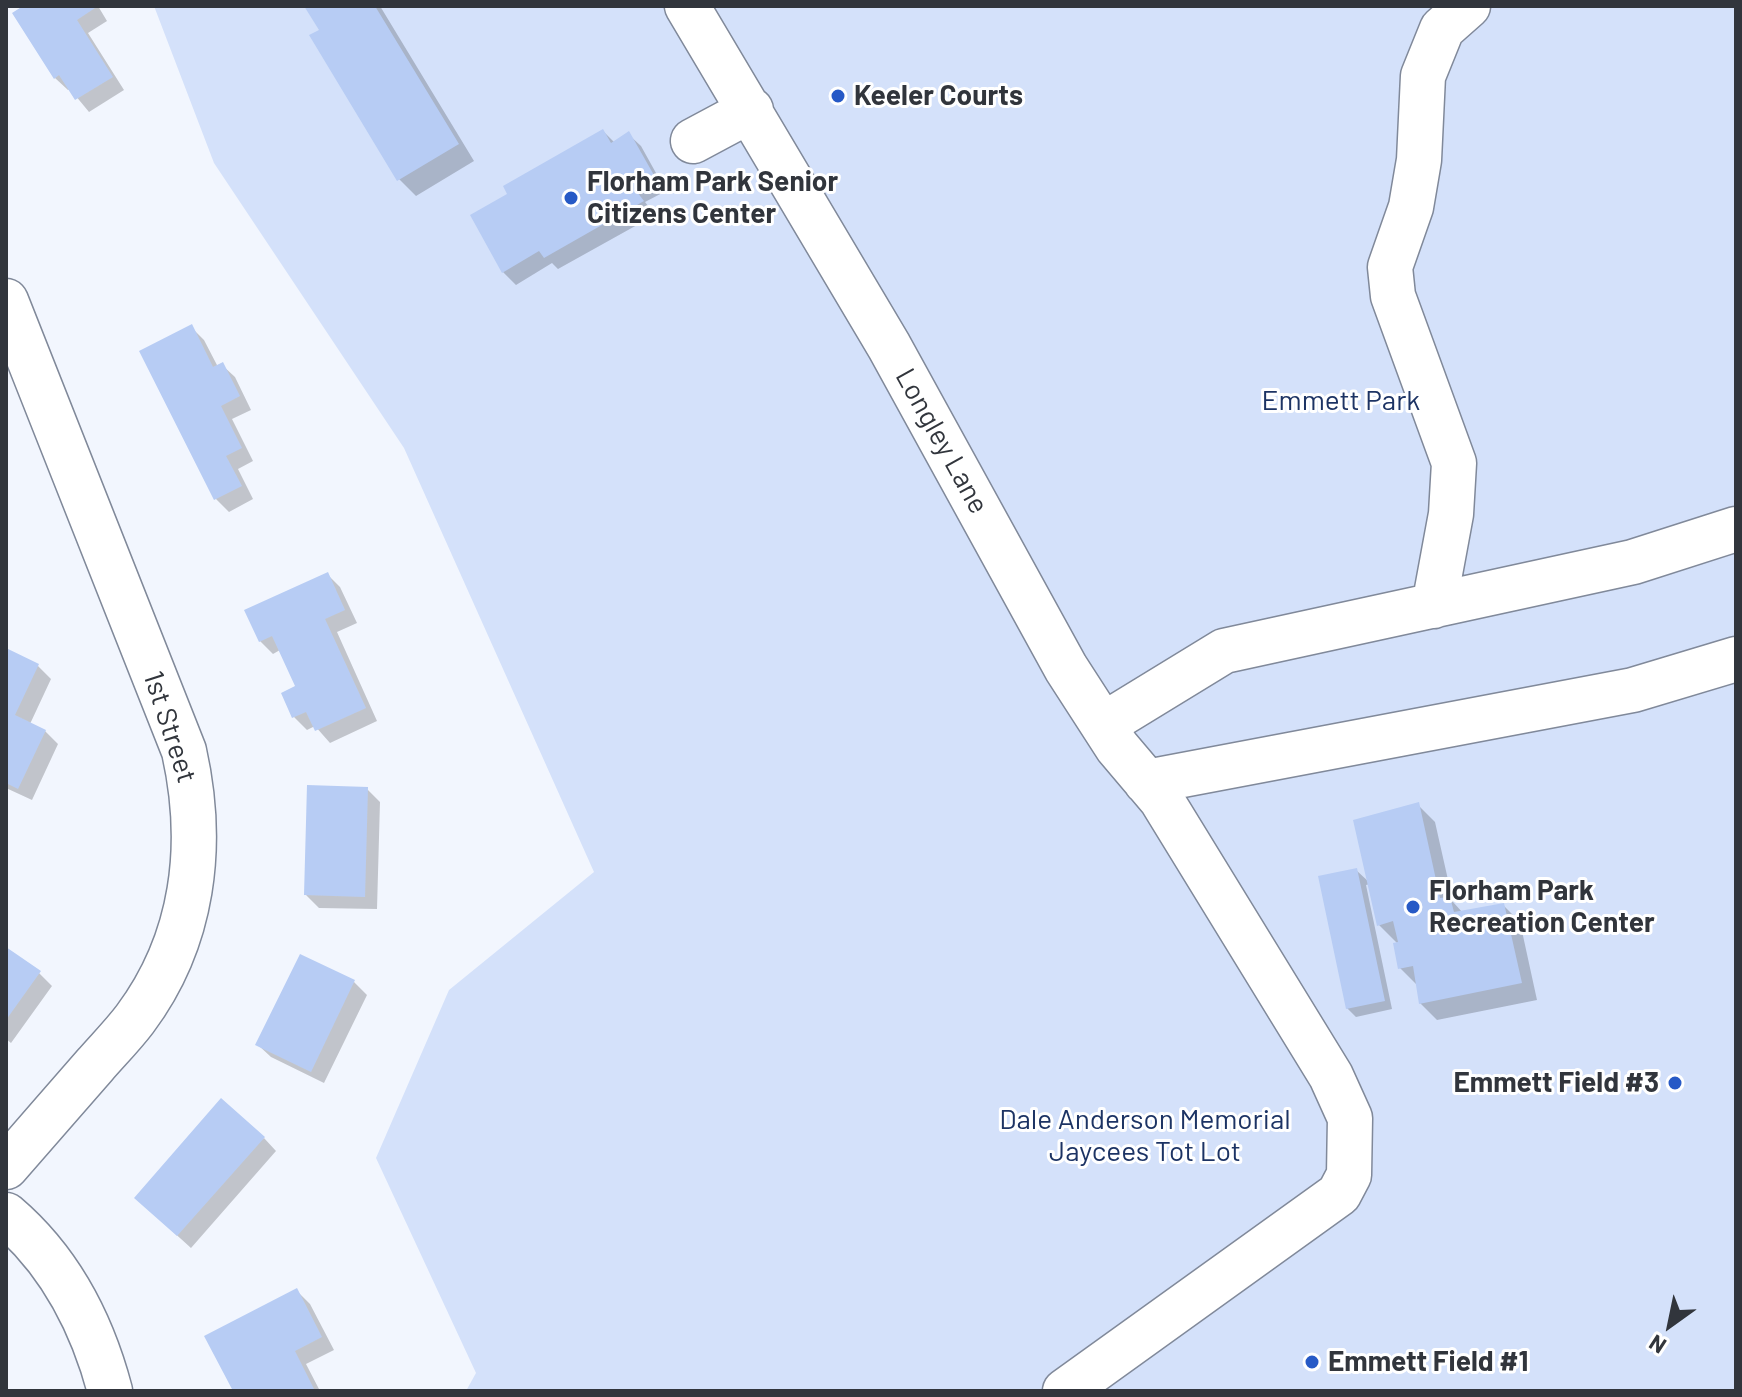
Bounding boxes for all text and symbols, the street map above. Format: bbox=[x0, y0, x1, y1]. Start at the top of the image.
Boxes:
place label: Keeler Courts bbox=[854, 79, 1023, 113]
marker: Keeler Courts bbox=[829, 87, 847, 105]
place label: Florham Park Senior Citizens Center bbox=[587, 165, 838, 231]
marker: Florham Park Senior Citizens Center bbox=[562, 189, 580, 207]
street label: Longley Lane bbox=[888, 363, 996, 519]
park label: Emmett Park bbox=[1262, 384, 1420, 418]
street label: 1st Street bbox=[136, 667, 204, 787]
place label: Florham Park Recreation Center bbox=[1429, 874, 1655, 940]
marker: Florham Park Recreation Center bbox=[1404, 898, 1422, 916]
place label: Emmett Field #3 bbox=[1453, 1066, 1659, 1100]
marker: Emmett Field #3 bbox=[1666, 1074, 1684, 1092]
park label: Dale Anderson Memorial Jaycees Tot Lot bbox=[999, 1103, 1291, 1169]
north arrow bbox=[1630, 1285, 1710, 1365]
text: N bbox=[1644, 1330, 1670, 1360]
place label: Emmett Field #1 bbox=[1328, 1345, 1528, 1379]
marker: Emmett Field #1 bbox=[1303, 1353, 1321, 1371]

